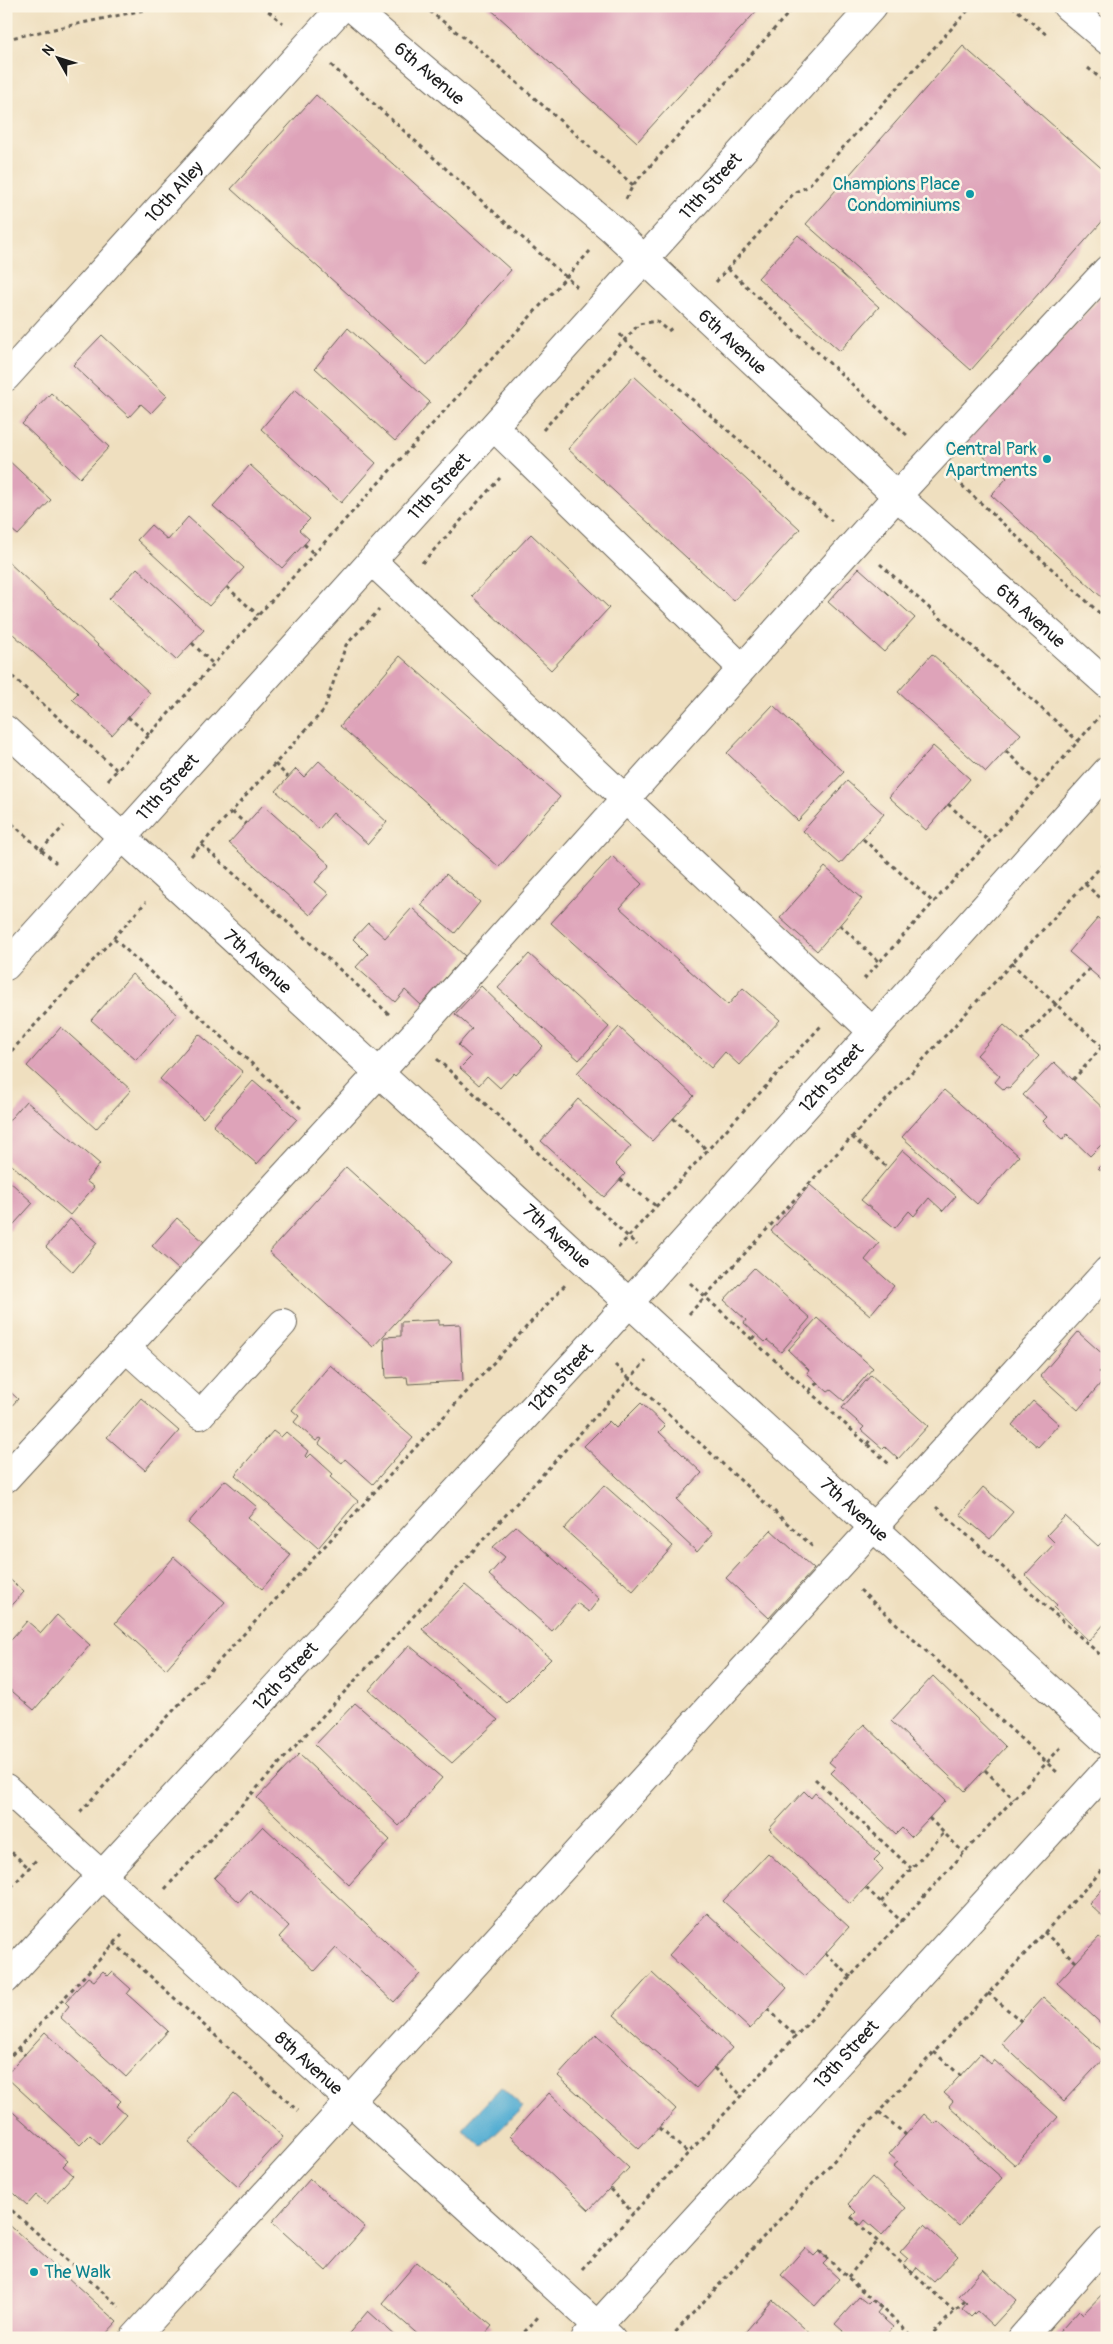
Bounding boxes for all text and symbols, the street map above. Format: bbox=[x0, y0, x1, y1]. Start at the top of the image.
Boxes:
north arrow bbox=[32, 32, 82, 82]
street label: 6th Avenue bbox=[389, 37, 469, 110]
text: N bbox=[39, 41, 58, 59]
street label: 11th Street bbox=[675, 147, 747, 225]
street label: 10th Alley bbox=[140, 156, 209, 228]
place label: Champions Place Condominiums bbox=[833, 173, 960, 217]
marker: Champions Place Condominiums bbox=[964, 188, 976, 200]
street label: 6th Avenue bbox=[693, 304, 771, 380]
place label: Central Park Apartments bbox=[945, 438, 1037, 482]
street label: 11th Street bbox=[403, 448, 476, 525]
marker: Central Park Apartments bbox=[1041, 453, 1053, 465]
street label: 6th Avenue bbox=[991, 579, 1070, 653]
street label: 11th Street bbox=[132, 749, 205, 826]
street label: 7th Avenue bbox=[219, 925, 296, 999]
street label: 12th Street bbox=[794, 1038, 869, 1118]
street label: 7th Avenue bbox=[517, 1199, 595, 1274]
street label: 12th Street bbox=[524, 1338, 599, 1417]
street label: 7th Avenue bbox=[815, 1473, 893, 1547]
street label: 12th Street bbox=[248, 1637, 324, 1716]
street label: 13th Street bbox=[809, 2015, 885, 2094]
street label: 8th Avenue bbox=[269, 2027, 347, 2100]
place label: The Walk bbox=[44, 2261, 111, 2284]
marker: The Walk bbox=[28, 2266, 40, 2278]

